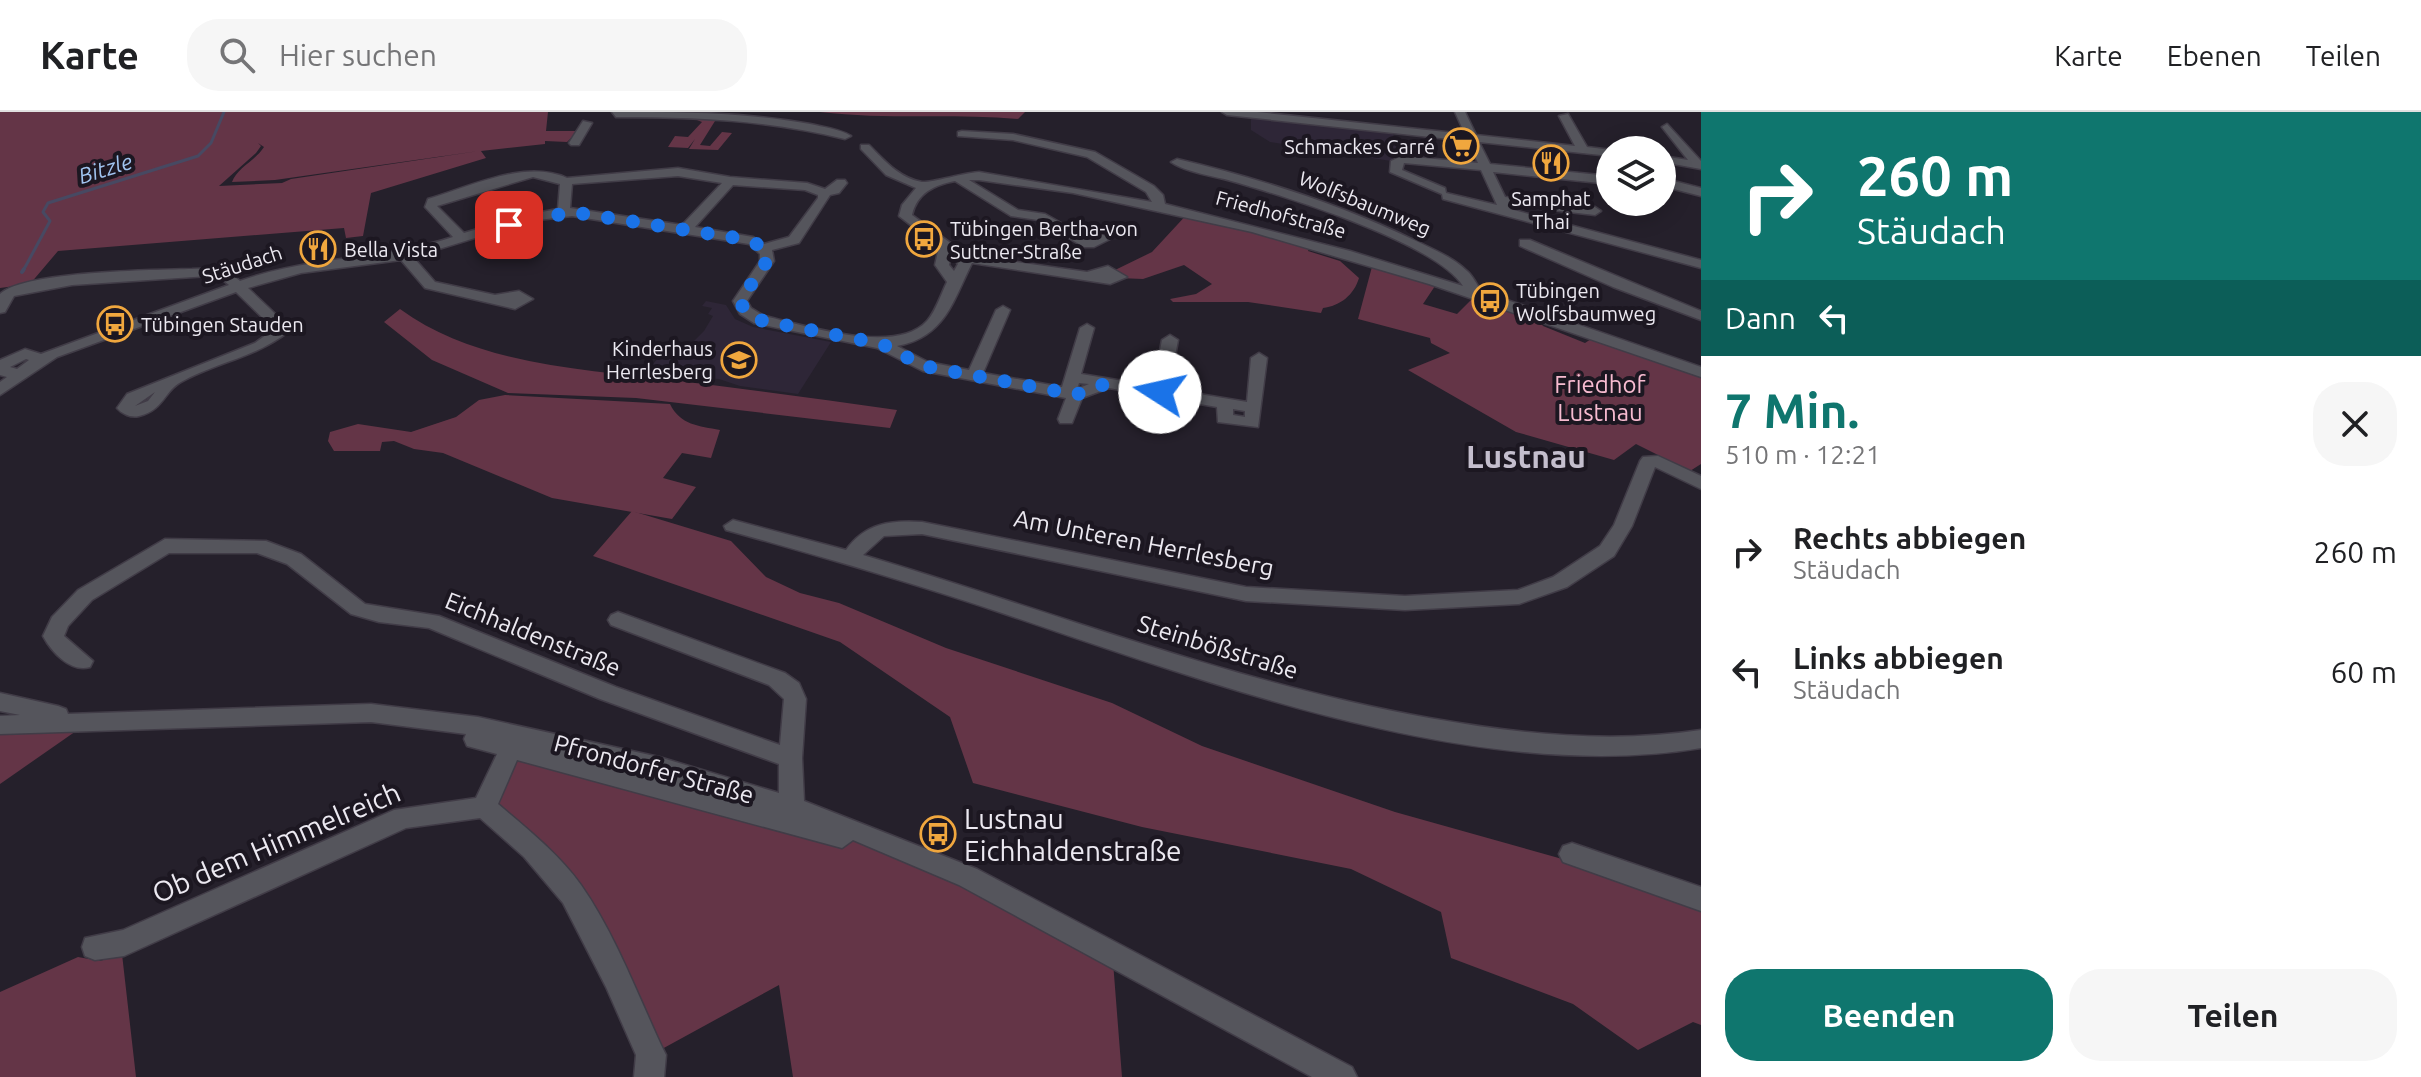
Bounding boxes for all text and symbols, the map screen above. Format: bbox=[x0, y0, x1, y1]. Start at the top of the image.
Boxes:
search box bbox=[187, 19, 747, 91]
icon: search bbox=[215, 33, 259, 77]
text: Karte bbox=[40, 34, 139, 76]
text: Hier suchen bbox=[279, 38, 437, 72]
text: Karte bbox=[2054, 40, 2123, 71]
text: Ebenen bbox=[2167, 40, 2262, 71]
text: Teilen bbox=[2306, 40, 2381, 71]
supermarket icon: Schmackes Carré bbox=[1442, 127, 1480, 165]
place label: Schmackes Carré bbox=[1284, 135, 1435, 158]
map controls bbox=[1596, 136, 1676, 216]
button: layers bbox=[1596, 136, 1676, 216]
restaurant icon: Samphat Thai bbox=[1532, 144, 1570, 182]
icon: right bbox=[1725, 144, 1829, 248]
text: 260 m bbox=[1857, 144, 2013, 207]
water label: Bitzle bbox=[75, 148, 135, 188]
street label: Wolfsbaumweg bbox=[1296, 166, 1434, 240]
street label: Friedhofstraße bbox=[1214, 186, 1348, 242]
place label: Samphat Thai bbox=[1511, 187, 1591, 233]
pin bbox=[475, 191, 543, 259]
icon: arrive bbox=[487, 203, 531, 247]
text: Stäudach bbox=[1857, 210, 2006, 251]
place label: Tübingen Bertha-von Suttner-Straße bbox=[950, 217, 1138, 263]
bus stop icon: Tübingen Bertha-von Suttner-Straße bbox=[905, 220, 943, 258]
restaurant icon: Bella Vista bbox=[299, 230, 337, 268]
place label: Bella Vista bbox=[344, 238, 438, 261]
street label: Stäudach bbox=[199, 240, 285, 288]
place label: Tübingen Wolfsbaumweg bbox=[1516, 279, 1656, 325]
bus stop icon: Tübingen Wolfsbaumweg bbox=[1471, 282, 1509, 320]
icon: left bbox=[1812, 296, 1856, 340]
text: Dann bbox=[1725, 301, 1796, 335]
bus stop icon: Tübingen Stauden bbox=[96, 305, 134, 343]
place label: Tübingen Stauden bbox=[141, 313, 304, 336]
place label: Kinderhaus Herrlesberg bbox=[606, 337, 713, 383]
school or university icon: Kinderhaus Herrlesberg bbox=[720, 341, 758, 379]
position arrow bbox=[1118, 350, 1202, 434]
park label: Friedhof Lustnau bbox=[1554, 371, 1647, 426]
button: close bbox=[2313, 382, 2397, 466]
text: 7 Min. bbox=[1725, 383, 1859, 437]
district label: Lustnau bbox=[1466, 438, 1586, 474]
text: 510 m · 12:21 bbox=[1725, 440, 1881, 469]
street label: Am Unteren Herrlesberg bbox=[1012, 505, 1276, 581]
text: Rechts abbiegen bbox=[1793, 521, 2026, 555]
icon: right bbox=[1725, 530, 1769, 574]
text: 260 m bbox=[2313, 535, 2397, 569]
text: Stäudach bbox=[1793, 555, 1901, 584]
street label: Eichhaldenstraße bbox=[441, 587, 625, 681]
street label: Steinbößstraße bbox=[1135, 610, 1301, 684]
text: Links abbiegen bbox=[1793, 641, 2004, 675]
icon: left bbox=[1725, 650, 1769, 694]
text: 60 m bbox=[2330, 655, 2397, 689]
text: Stäudach bbox=[1793, 675, 1901, 704]
street label: Pfrondorfer Straße bbox=[551, 729, 757, 809]
street label: Ob dem Himmelreich bbox=[147, 776, 405, 908]
place label: Lustnau Eichhaldenstraße bbox=[964, 803, 1182, 866]
bus stop icon: Lustnau Eichhaldenstraße bbox=[919, 815, 957, 853]
button: Beenden bbox=[1725, 969, 2053, 1061]
button: Teilen bbox=[2069, 969, 2397, 1061]

